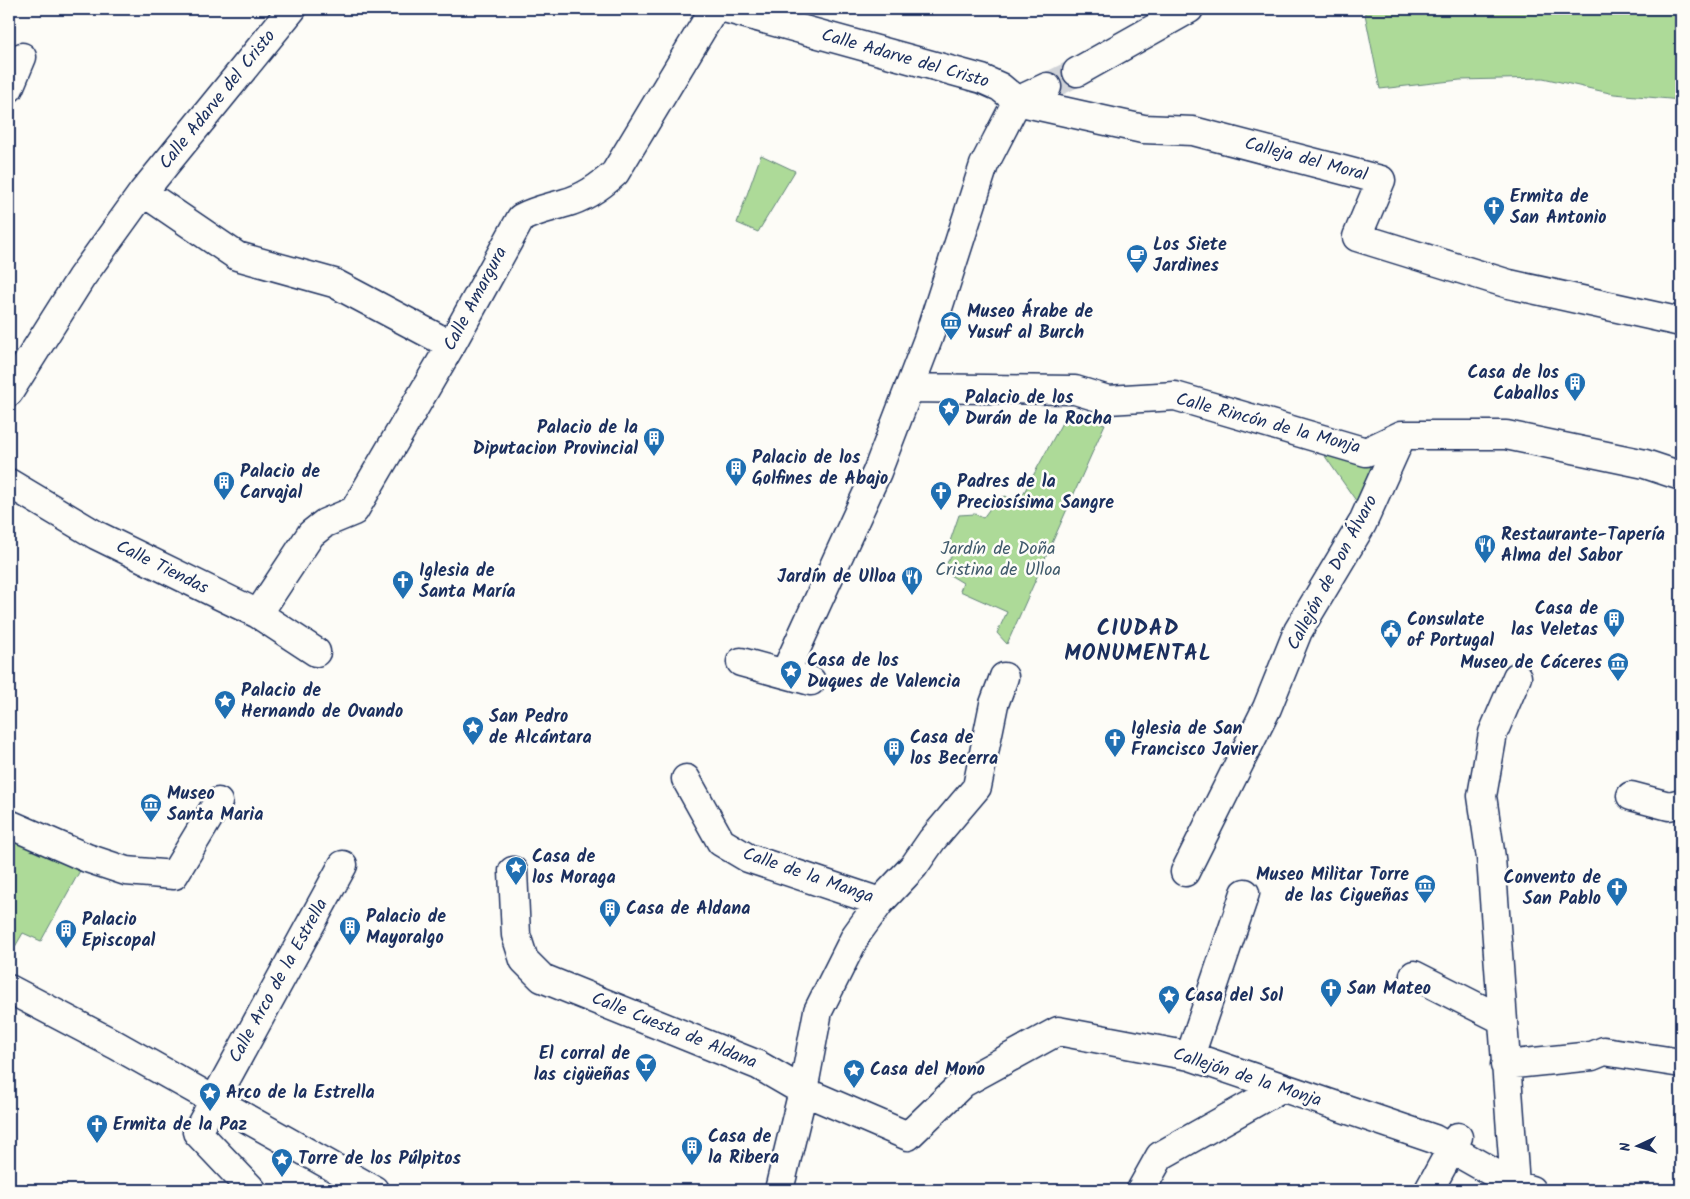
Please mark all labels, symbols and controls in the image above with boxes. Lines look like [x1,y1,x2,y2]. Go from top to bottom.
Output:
street label: Calle Adarve del Cristo [818,21,992,97]
street label: Calle Adarve del Cristo [152,24,284,176]
street label: Calleja del Moral [1241,130,1371,190]
place label: Ermita de San Antonio [1510,183,1607,233]
church icon: Ermita de San Antonio [1482,195,1506,226]
place label: Los Siete Jardines [1153,231,1227,281]
street label: Calle Amargura [436,242,516,356]
cafe icon: Los Siete Jardines [1125,243,1149,274]
place label: Museo Árabe de Yusuf al Burch [967,298,1093,348]
museum icon: Museo Árabe de Yusuf al Burch [939,310,963,341]
place label: Casa de los Caballos [1467,359,1560,409]
building icon: Casa de los Caballos [1563,371,1587,402]
place label: Palacio de los Durán de la Rocha [965,384,1112,434]
street label: Calle Rincón de la Monja [1172,385,1364,463]
place icon: Palacio de los Durán de la Rocha [937,396,961,427]
place label: Palacio de la Diputacion Provincial [473,414,638,464]
building icon: Palacio de la Diputacion Provincial [642,426,666,457]
place label: Palacio de los Golfines de Abajo [752,444,888,494]
building icon: Palacio de los Golfines de Abajo [724,456,748,487]
place label: Palacio de Carvajal [240,458,320,508]
place label: Padres de la Preciosísima Sangre [957,468,1114,518]
building icon: Palacio de Carvajal [212,470,236,501]
church icon: Padres de la Preciosísima Sangre [929,480,953,511]
street label: Callejón de Don Álvaro [1280,490,1386,656]
place label: Restaurante-Tapería Alma del Sabor [1501,521,1665,571]
street label: Calle Tiendas [111,533,214,603]
restaurant icon: Restaurante-Tapería Alma del Sabor [1473,533,1497,564]
park label: Jardín de Doña Cristina de Ulloa [935,535,1061,585]
place label: Iglesia de Santa María [419,557,515,607]
place label: Jardín de Ulloa [777,563,896,592]
restaurant icon: Jardín de Ulloa [900,565,924,596]
church icon: Iglesia de Santa María [391,569,415,600]
place label: Casa de las Veletas [1511,595,1599,645]
place label: Consulate of Portugal [1407,606,1494,656]
building icon: Casa de las Veletas [1602,607,1626,638]
district label: CIUDAD MONUMENTAL [1064,612,1212,672]
public building icon: Consulate of Portugal [1379,618,1403,649]
place label: Casa de los Duques de Valencia [807,647,960,697]
place label: Museo de Cáceres [1460,649,1603,678]
museum icon: Museo de Cáceres [1606,651,1630,682]
place icon: Casa de los Duques de Valencia [779,659,803,690]
place label: Palacio de Hernando de Ovando [241,677,403,727]
place icon: Palacio de Hernando de Ovando [213,689,237,720]
place label: San Pedro de Alcántara [489,703,592,753]
place icon: San Pedro de Alcántara [461,715,485,746]
place label: Iglesia de San Francisco Javier [1131,715,1259,765]
place label: Casa de los Becerra [910,724,998,774]
church icon: Iglesia de San Francisco Javier [1103,727,1127,758]
building icon: Casa de los Becerra [882,736,906,767]
place label: Museo Santa Maria [167,780,263,830]
museum icon: Museo Santa Maria [139,792,163,823]
street label: Calle de la Manga [739,840,877,912]
place label: Casa de los Moraga [532,843,616,893]
place icon: Casa de los Moraga [504,855,528,886]
place label: Museo Militar Torre de las Cigueñas [1256,861,1410,911]
place label: Convento de San Pablo [1504,864,1601,914]
museum icon: Museo Militar Torre de las Cigueñas [1413,873,1437,904]
church icon: Convento de San Pablo [1605,876,1629,907]
street label: Calle Arco de la Estrella [222,893,336,1069]
place label: Casa de Aldana [626,895,750,924]
building icon: Casa de Aldana [598,897,622,928]
place label: Palacio de Mayoralgo [366,903,446,953]
place label: Palacio Episcopal [82,906,156,956]
building icon: Palacio de Mayoralgo [338,915,362,946]
building icon: Palacio Episcopal [54,918,78,949]
place label: San Mateo [1347,975,1431,1004]
church icon: San Mateo [1319,977,1343,1008]
place label: Casa del Sol [1185,982,1283,1011]
place icon: Casa del Sol [1157,984,1181,1015]
street label: Calle Cuesta de Aldana [587,985,761,1077]
place label: El corral de las cigüeñas [534,1040,631,1090]
street label: Callejón de la Monja [1169,1040,1325,1116]
bar icon: El corral de las cigüeñas [634,1052,658,1083]
place label: Casa del Mono [870,1056,985,1085]
place icon: Casa del Mono [842,1058,866,1089]
place label: Arco de la Estrella [226,1079,375,1108]
place icon: Arco de la Estrella [198,1081,222,1112]
place label: Ermita de la Paz [113,1111,247,1140]
church icon: Ermita de la Paz [85,1113,109,1144]
north arrow [1612,1122,1662,1172]
place label: Casa de la Ribera [708,1123,779,1173]
building icon: Casa de la Ribera [680,1135,704,1166]
text: N [1615,1142,1637,1152]
place label: Torre de los Púlpitos [298,1145,461,1174]
place icon: Torre de los Púlpitos [270,1147,294,1178]

